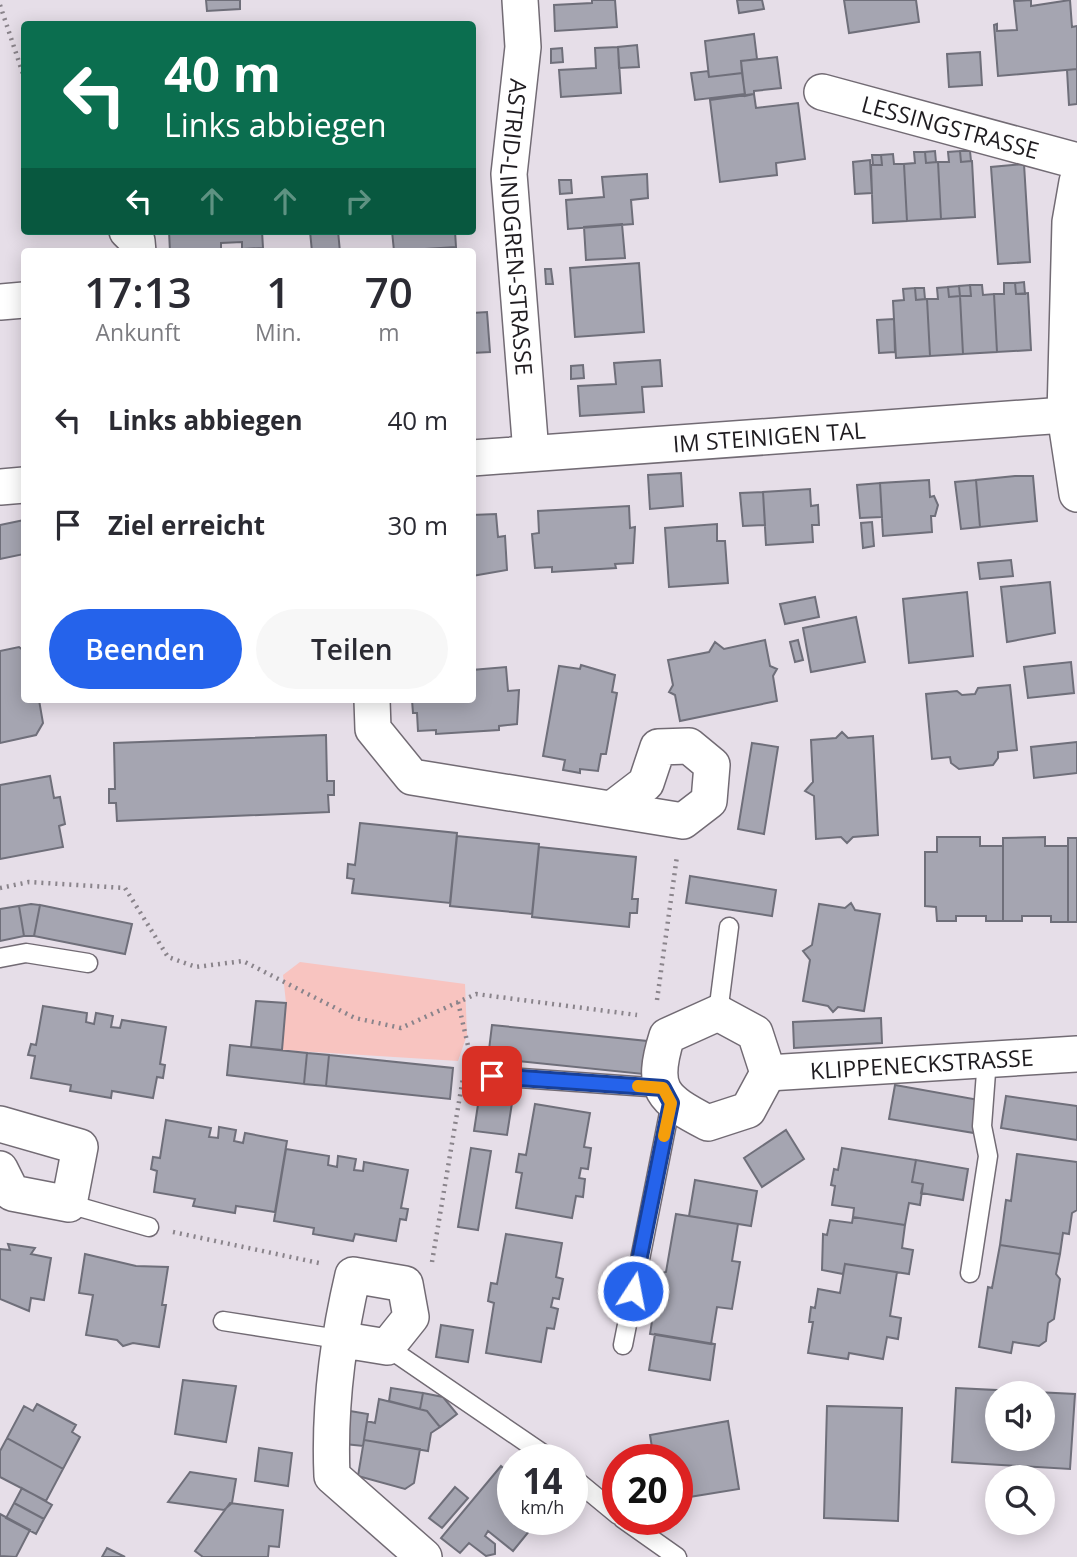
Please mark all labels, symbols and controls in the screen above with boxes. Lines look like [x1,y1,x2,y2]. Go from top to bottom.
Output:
text: 40 m [164,40,281,106]
icon: left [49,49,140,140]
street label: ASTRID-LINDGREN-STRASSE [493,77,541,377]
street label: LESSINGSTRASSE [858,87,1043,166]
text: Links abbiegen [164,103,387,146]
icon: left [120,182,158,220]
icon: ahead [193,182,231,220]
icon: ahead [266,182,304,220]
icon: right [339,182,377,220]
text: 17:13 [84,263,192,320]
text: 1 [266,263,290,320]
text: 70 [365,263,413,320]
text: Ankunft [96,316,180,348]
text: Min. [255,316,302,348]
text: m [378,316,399,348]
icon: left [49,401,87,439]
text: Links abbiegen [108,402,303,438]
text: 40 m [387,402,448,438]
street label: IM STEINIGEN TAL [672,413,867,459]
icon: arrive [49,506,87,544]
text: Ziel erreicht [108,507,265,543]
text: 30 m [387,507,448,543]
button: Beenden [49,609,242,689]
button: Teilen [256,609,448,689]
street label: KLIPPENECKSTRASSE [809,1041,1034,1086]
pin [462,1046,522,1106]
icon: arrive [473,1057,511,1095]
position arrow [596,1254,670,1328]
map controls [985,1381,1055,1535]
button: sound [985,1381,1055,1451]
speed limit sign: 20 [602,1444,693,1535]
text: 14 [522,1457,563,1504]
button: search [985,1465,1055,1535]
text: km/h [521,1495,564,1519]

